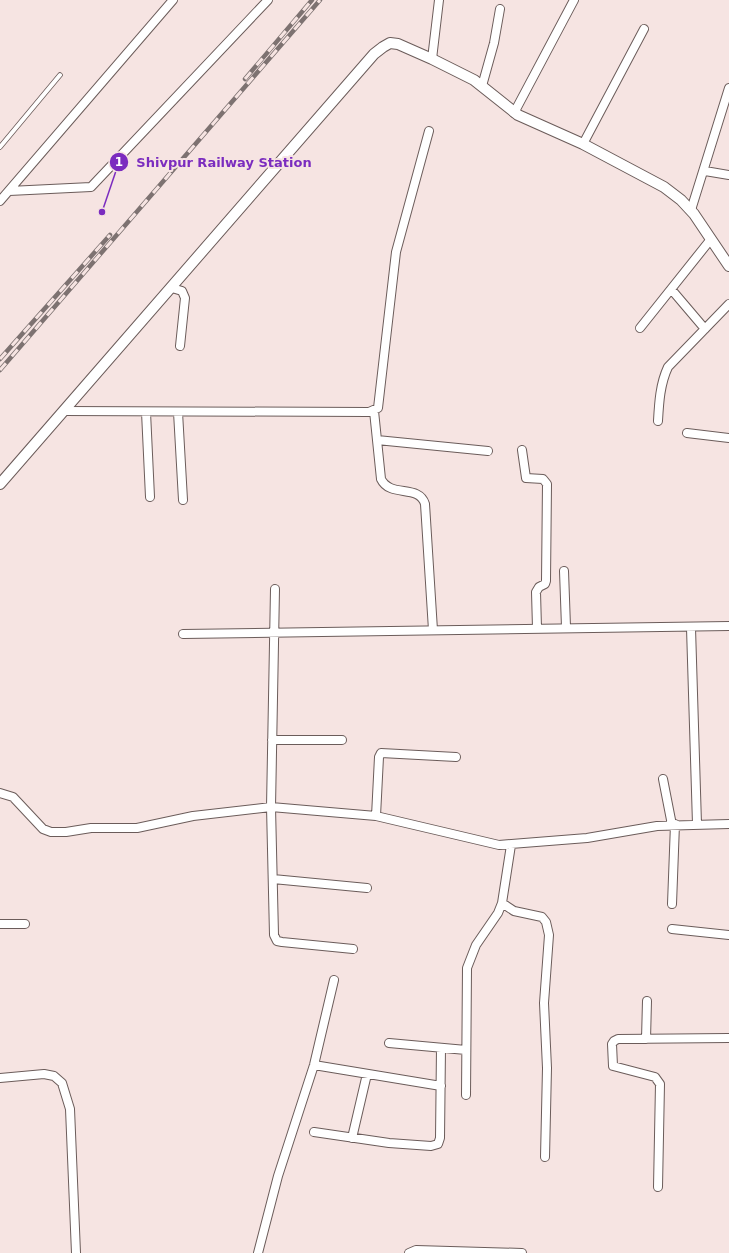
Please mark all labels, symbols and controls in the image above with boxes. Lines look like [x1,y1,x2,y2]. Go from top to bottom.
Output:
callout: Shivpur Railway Station [109,150,320,175]
text: 1 [115,155,123,169]
text: Shivpur Railway Station [136,155,312,170]

